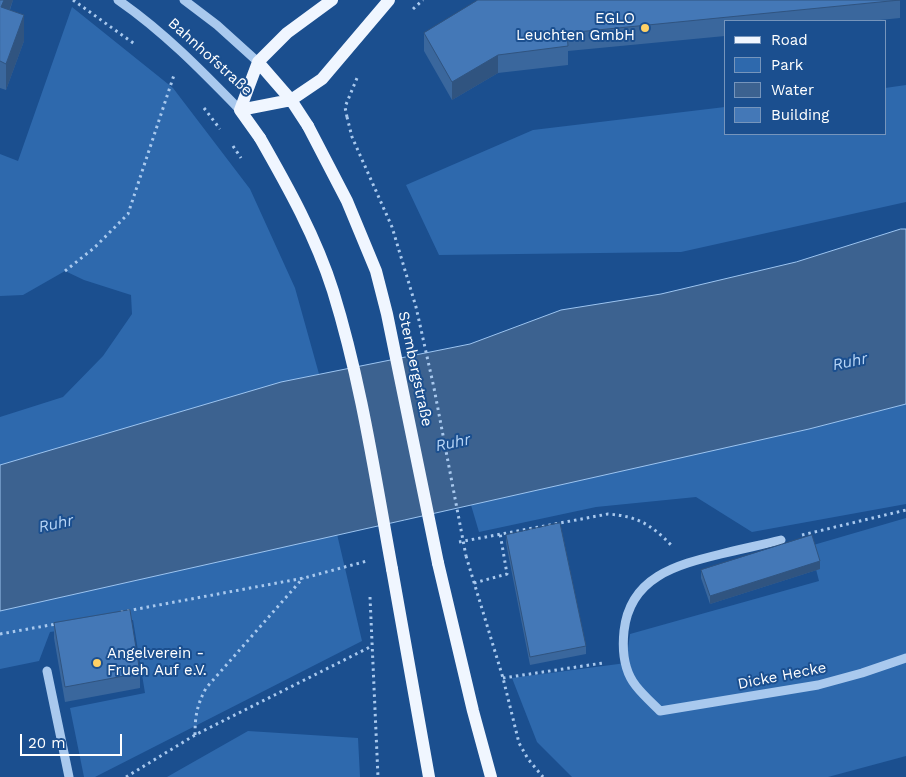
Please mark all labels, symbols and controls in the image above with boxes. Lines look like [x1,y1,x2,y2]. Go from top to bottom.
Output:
place label: EGLO Leuchten GmbH [516,10,635,45]
street label: Bahnhofstraße [164,14,256,100]
legend [724,20,886,135]
marker: EGLO Leuchten GmbH [639,22,651,34]
text: Road [771,31,808,49]
text: Park [771,56,803,74]
text: Water [771,81,814,99]
text: Building [771,106,829,124]
street label: Stembergstraße [394,310,436,428]
water label: Ruhr [831,349,869,375]
water label: Ruhr [434,430,472,456]
water label: Ruhr [37,511,75,537]
place label: Angelverein - Frueh Auf e.V. [107,645,207,680]
marker: Angelverein - Frueh Auf e.V. [91,657,103,669]
street label: Dicke Hecke [736,659,828,693]
scale bar [22,724,125,756]
text: 20 m [28,734,66,752]

